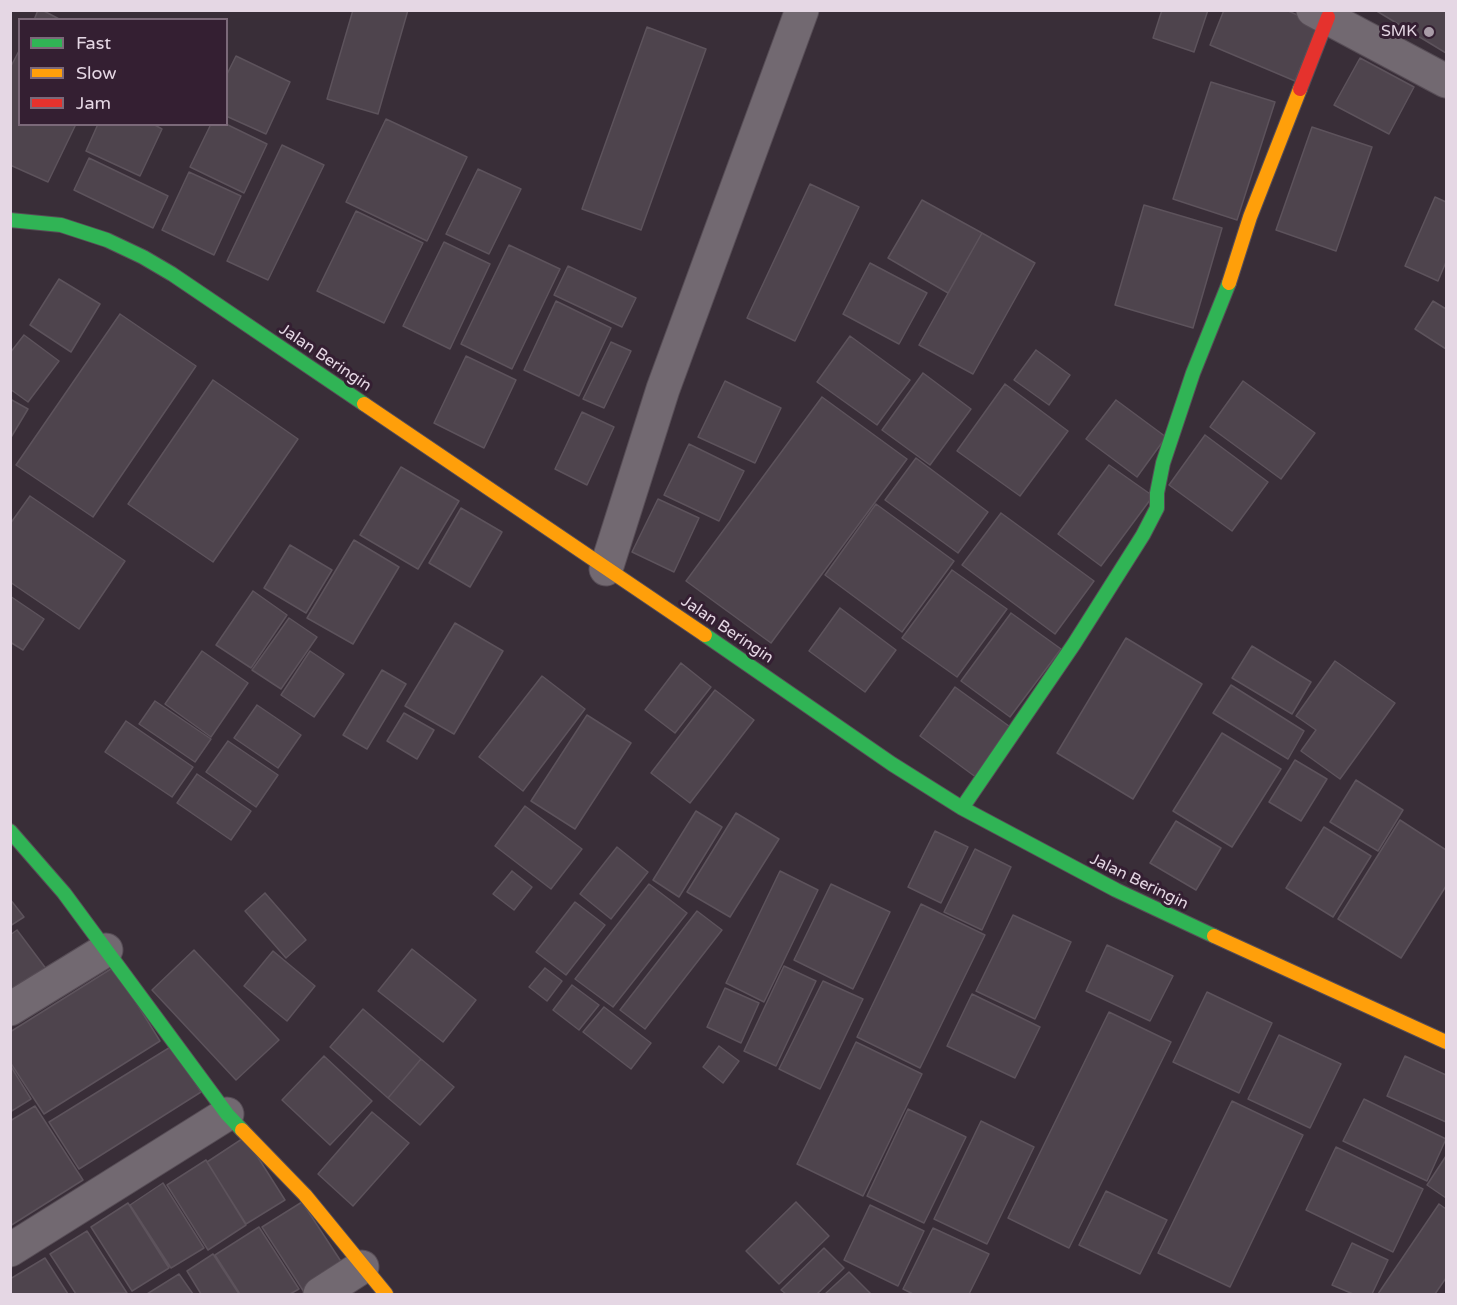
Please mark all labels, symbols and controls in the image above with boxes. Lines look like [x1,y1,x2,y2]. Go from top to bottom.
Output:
legend [18,18,228,126]
place label: SMK [1381,22,1417,42]
marker: SMK [1422,25,1436,39]
text: Fast [76,32,111,54]
text: Slow [76,62,117,84]
text: Jam [76,92,111,114]
street label: Jalan Beringin [275,320,375,396]
street label: Jalan Beringin [677,592,777,668]
street label: Jalan Beringin [1087,850,1191,914]

